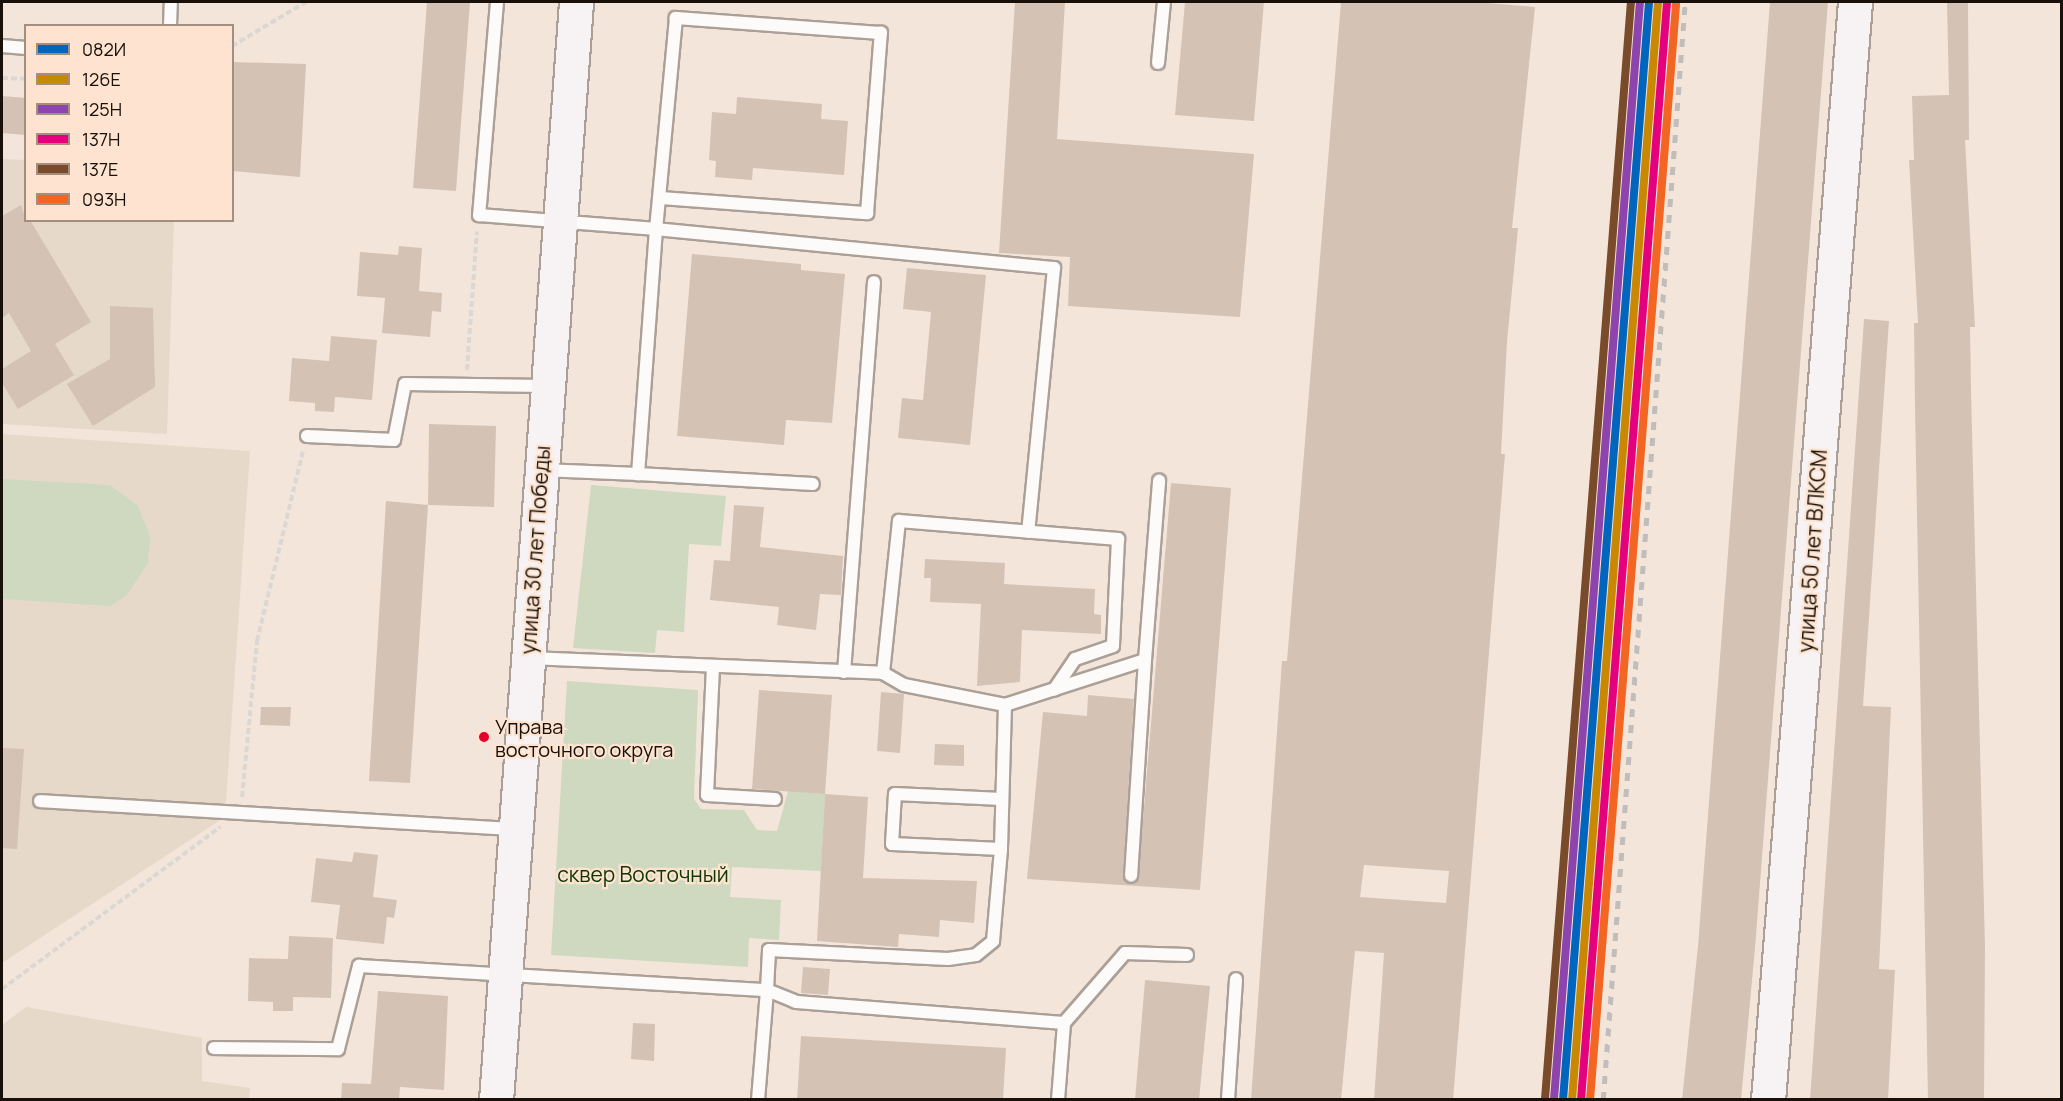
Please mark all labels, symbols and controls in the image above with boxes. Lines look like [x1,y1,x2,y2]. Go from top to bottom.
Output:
legend [24,24,234,222]
text: 082И [82,37,126,61]
text: 126Е [82,67,121,91]
text: 125Н [82,97,122,121]
text: 137Н [82,127,120,151]
text: 137Е [82,157,118,181]
text: 093Н [82,187,126,211]
street label: улица 30 лет Победы [515,445,555,655]
street label: улица 50 лет ВЛКСМ [1792,449,1832,653]
place label: Управа восточного округа [495,714,673,761]
marker: Управа восточного округа [478,731,490,743]
park label: сквер Восточный [557,861,729,887]

